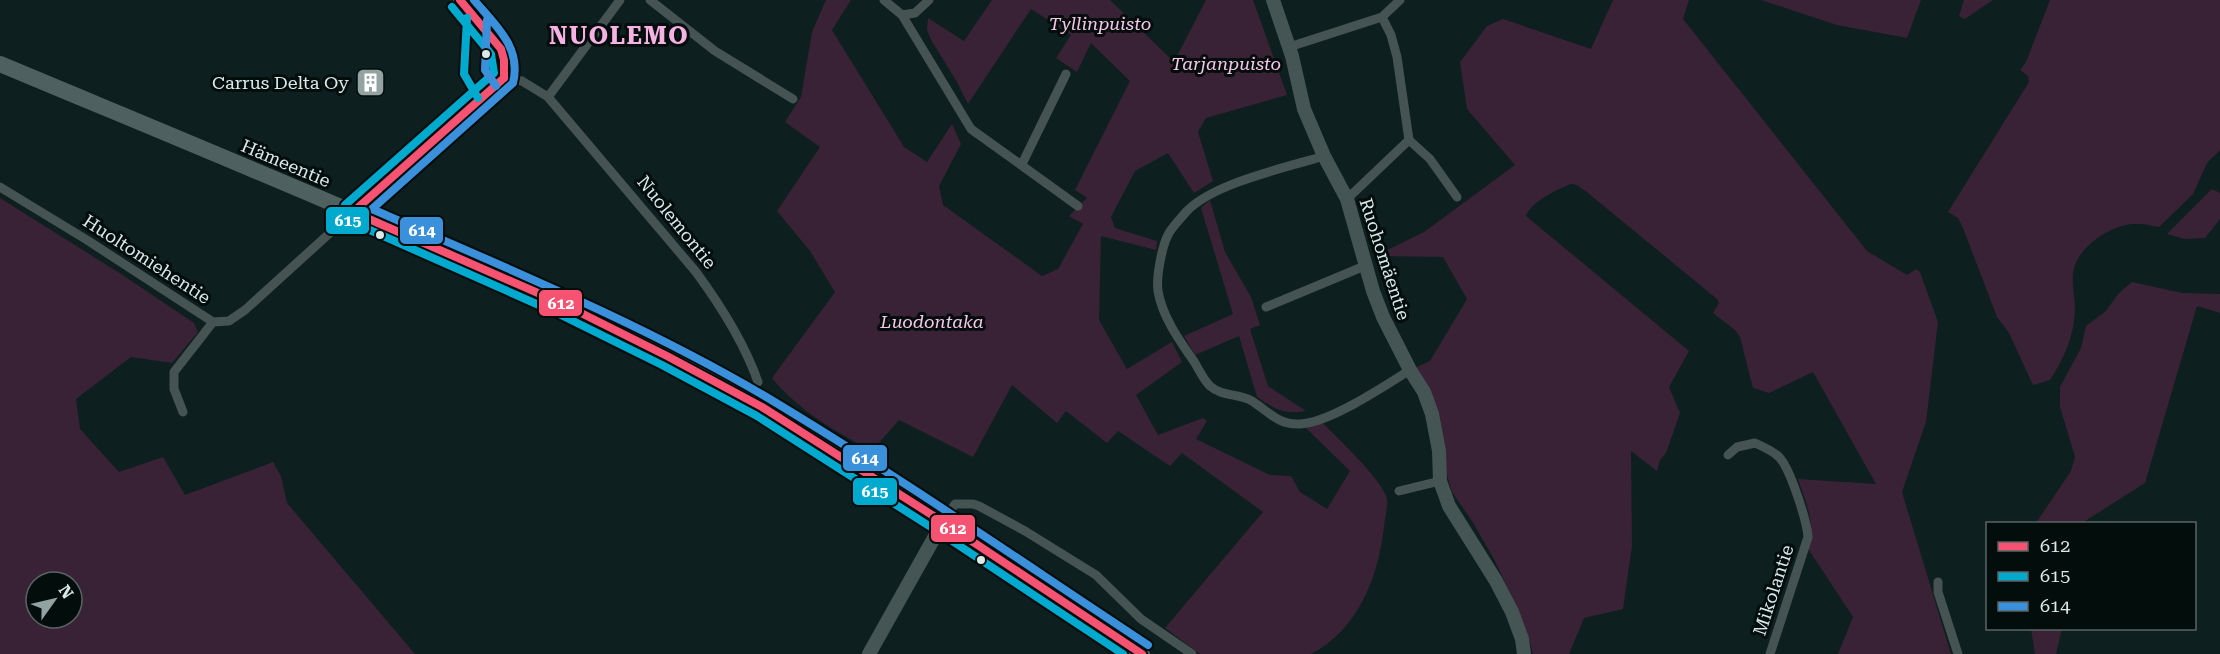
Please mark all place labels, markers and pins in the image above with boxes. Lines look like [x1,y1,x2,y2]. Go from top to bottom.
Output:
unlabelled marker [480,48,492,60]
building icon: Carrus Delta Oy [354,66,386,98]
place label: Carrus Delta Oy [212,72,349,93]
unlabelled marker [374,229,386,241]
unlabelled marker [975,554,987,566]

